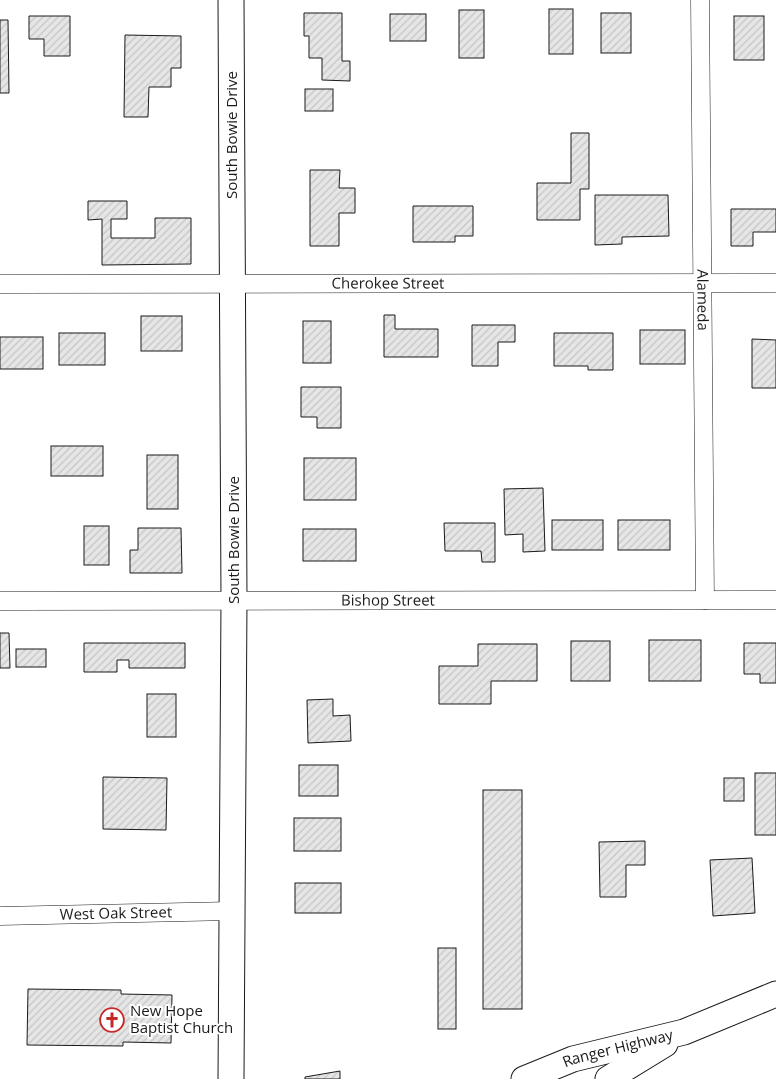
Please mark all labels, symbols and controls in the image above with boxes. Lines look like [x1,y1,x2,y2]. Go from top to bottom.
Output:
street label: South Bowie Drive [221,71,241,199]
street label: Alameda [693,269,714,331]
street label: Cherokee Street [332,272,444,293]
street label: South Bowie Drive [223,476,243,604]
street label: Bishop Street [341,589,435,610]
street label: West Oak Street [59,901,172,924]
place label: New Hope Baptist Church [130,1000,233,1037]
church icon: New Hope Baptist Church [99,1007,125,1033]
street label: Ranger Highway [559,1024,675,1071]

